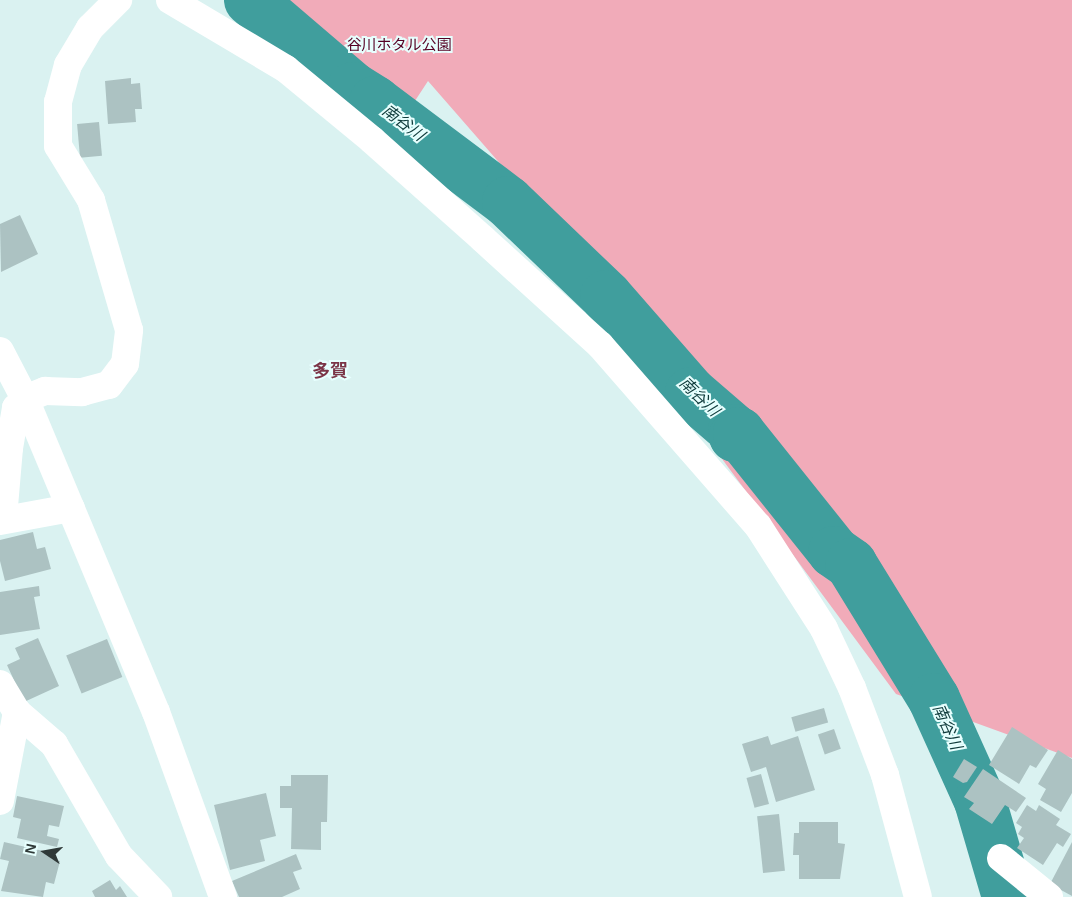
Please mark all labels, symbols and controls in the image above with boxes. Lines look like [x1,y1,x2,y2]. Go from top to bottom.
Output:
park label: 谷川ホタル公園 [347,36,451,54]
water label: 南谷川 [378,101,428,145]
district label: 多賀 [312,360,348,382]
water label: 南谷川 [675,373,723,421]
water label: 南谷川 [928,701,966,753]
north arrow [20,827,70,877]
text: N [21,842,39,855]

